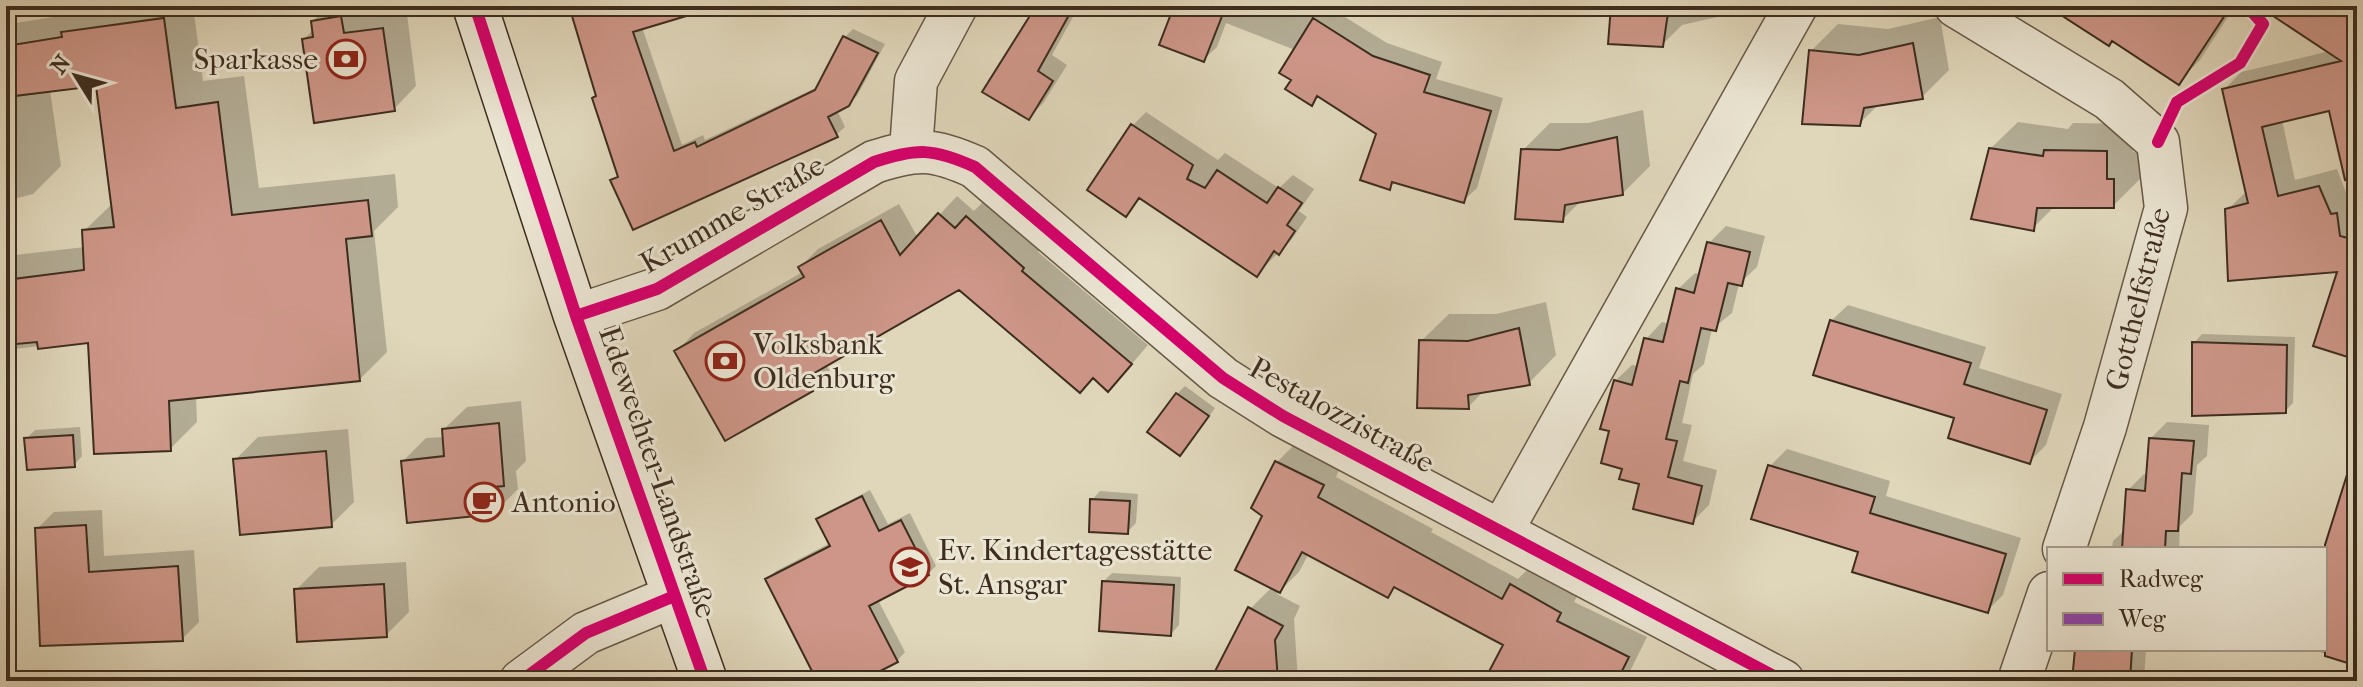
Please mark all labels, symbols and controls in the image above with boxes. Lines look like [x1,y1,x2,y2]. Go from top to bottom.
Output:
north arrow [36,36,116,116]
bank icon: Sparkasse [325,38,367,80]
place label: Sparkasse [194,42,318,77]
text: N [45,50,76,79]
street label: Krumme Straße [634,147,831,281]
street label: Gotthelfstraße [2099,204,2178,394]
street label: Edewechter Landstraße [591,322,724,622]
place label: Volksbank Oldenburg [752,327,895,396]
bank icon: Volksbank Oldenburg [704,340,746,382]
street label: Pestalozzistraße [1243,350,1441,481]
cafe icon: Antonio [463,481,505,523]
place label: Antonio [511,485,616,520]
place label: Ev. Kindertagesstätte St. Ansgar [938,533,1213,602]
school or university icon: Ev. Kindertagesstätte St. Ansgar [889,546,931,588]
legend [2047,547,2327,651]
text: Radweg [2119,565,2204,593]
text: Weg [2118,605,2167,633]

